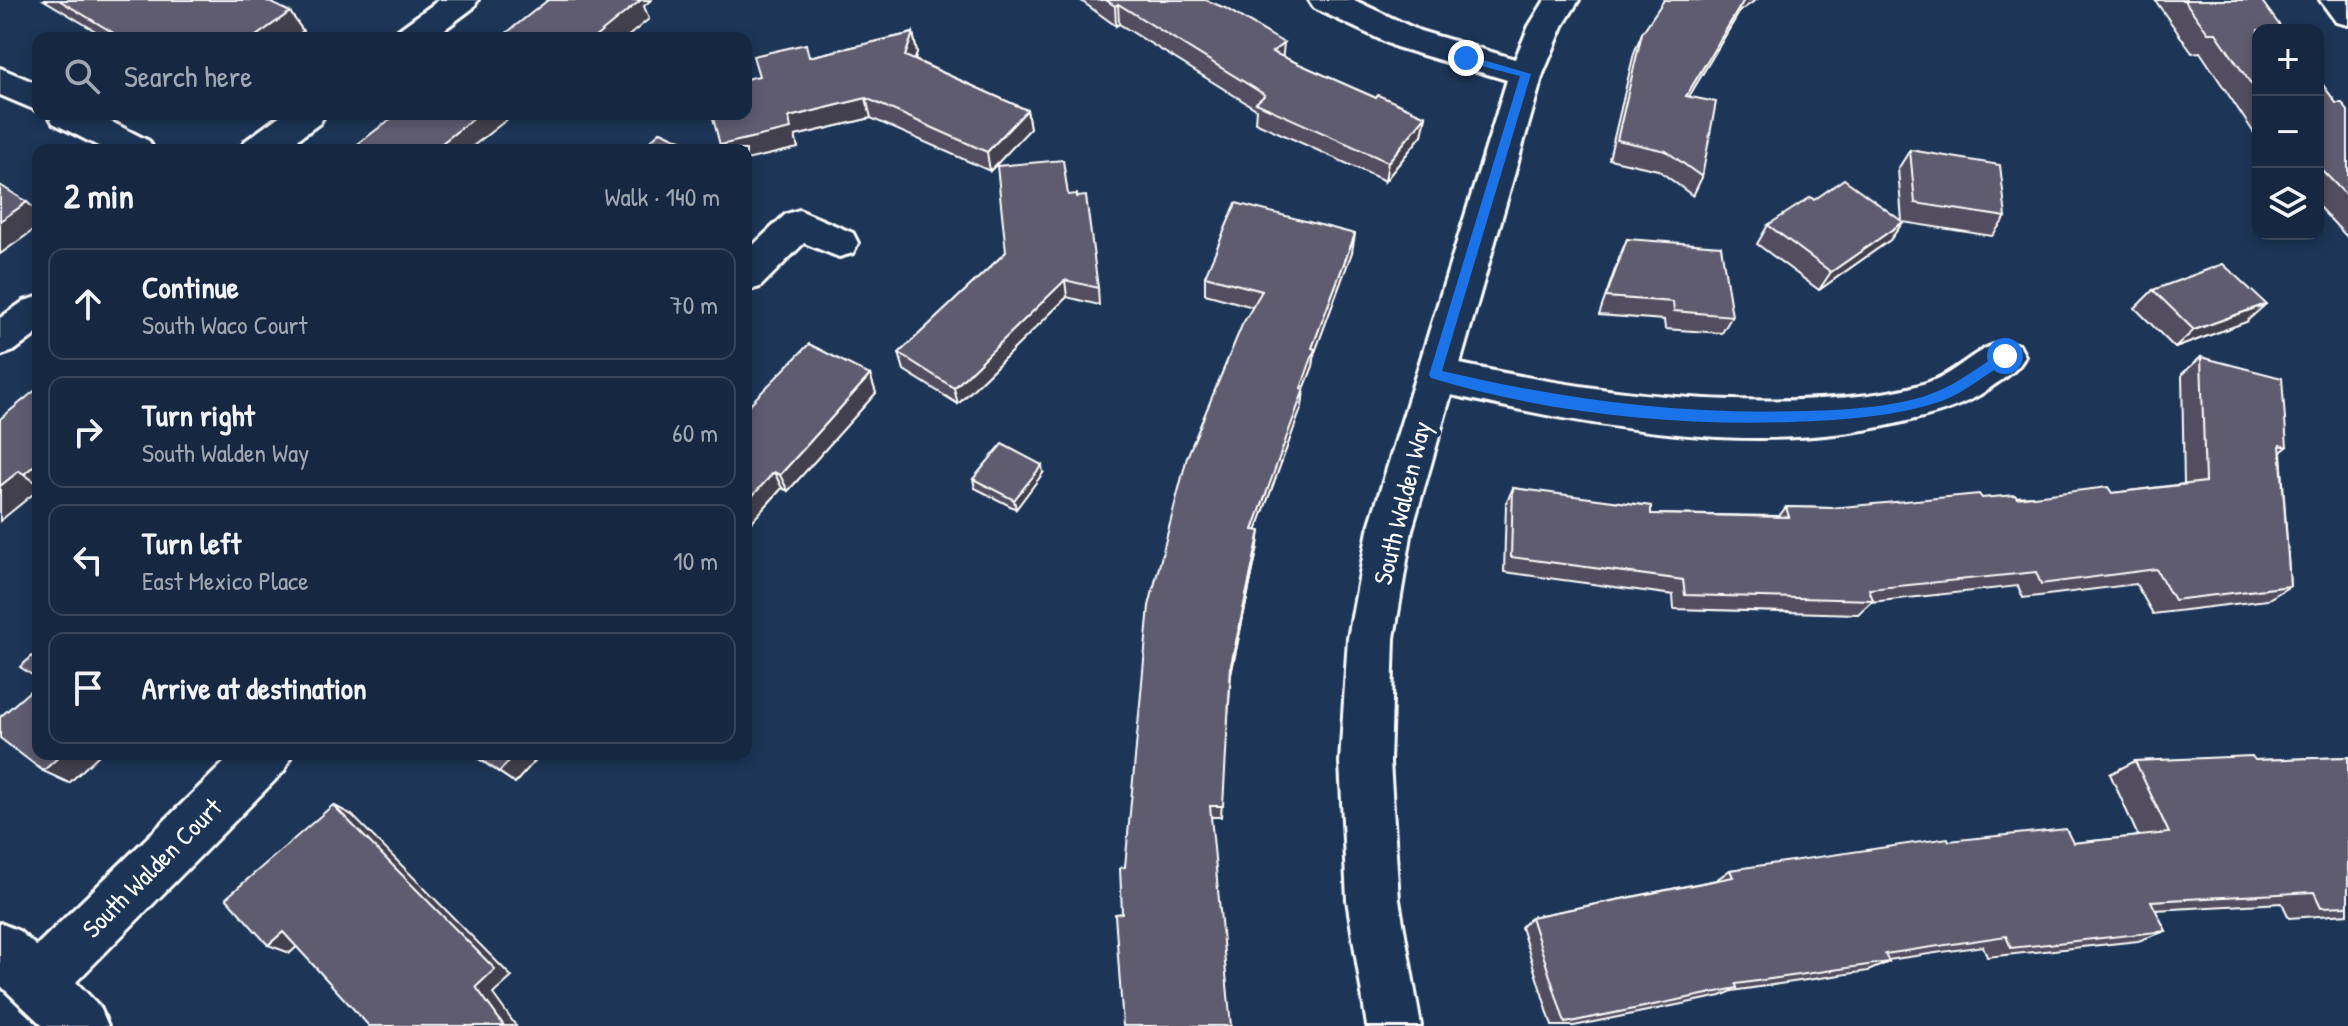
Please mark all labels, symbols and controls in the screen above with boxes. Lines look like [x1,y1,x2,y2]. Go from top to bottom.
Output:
map controls [2252,24,2324,240]
button: + [2252,24,2324,96]
search box [32,32,752,120]
route end [1448,40,1484,76]
icon: search [60,54,104,98]
text: Search here [124,56,252,96]
button: − [2252,96,2324,168]
button: layers [2252,168,2324,240]
text: 2 min [64,173,134,219]
text: Walk · 140 m [604,179,720,214]
text: Continue [142,267,239,307]
icon: ahead [66,282,110,326]
text: 70 m [670,287,718,322]
text: South Waco Court [142,307,308,342]
route start [1987,338,2023,374]
text: Turn right [142,395,255,435]
icon: right [66,410,110,454]
text: 60 m [672,415,718,450]
street label: South Walden Way [1364,418,1439,588]
text: South Walden Way [142,435,309,470]
text: Turn left [142,523,241,563]
icon: left [66,538,110,582]
text: 10 m [673,543,718,578]
text: East Mexico Place [142,563,309,598]
icon: arrive [66,666,110,710]
text: Arrive at destination [142,668,367,708]
street label: South Walden Court [74,789,230,945]

